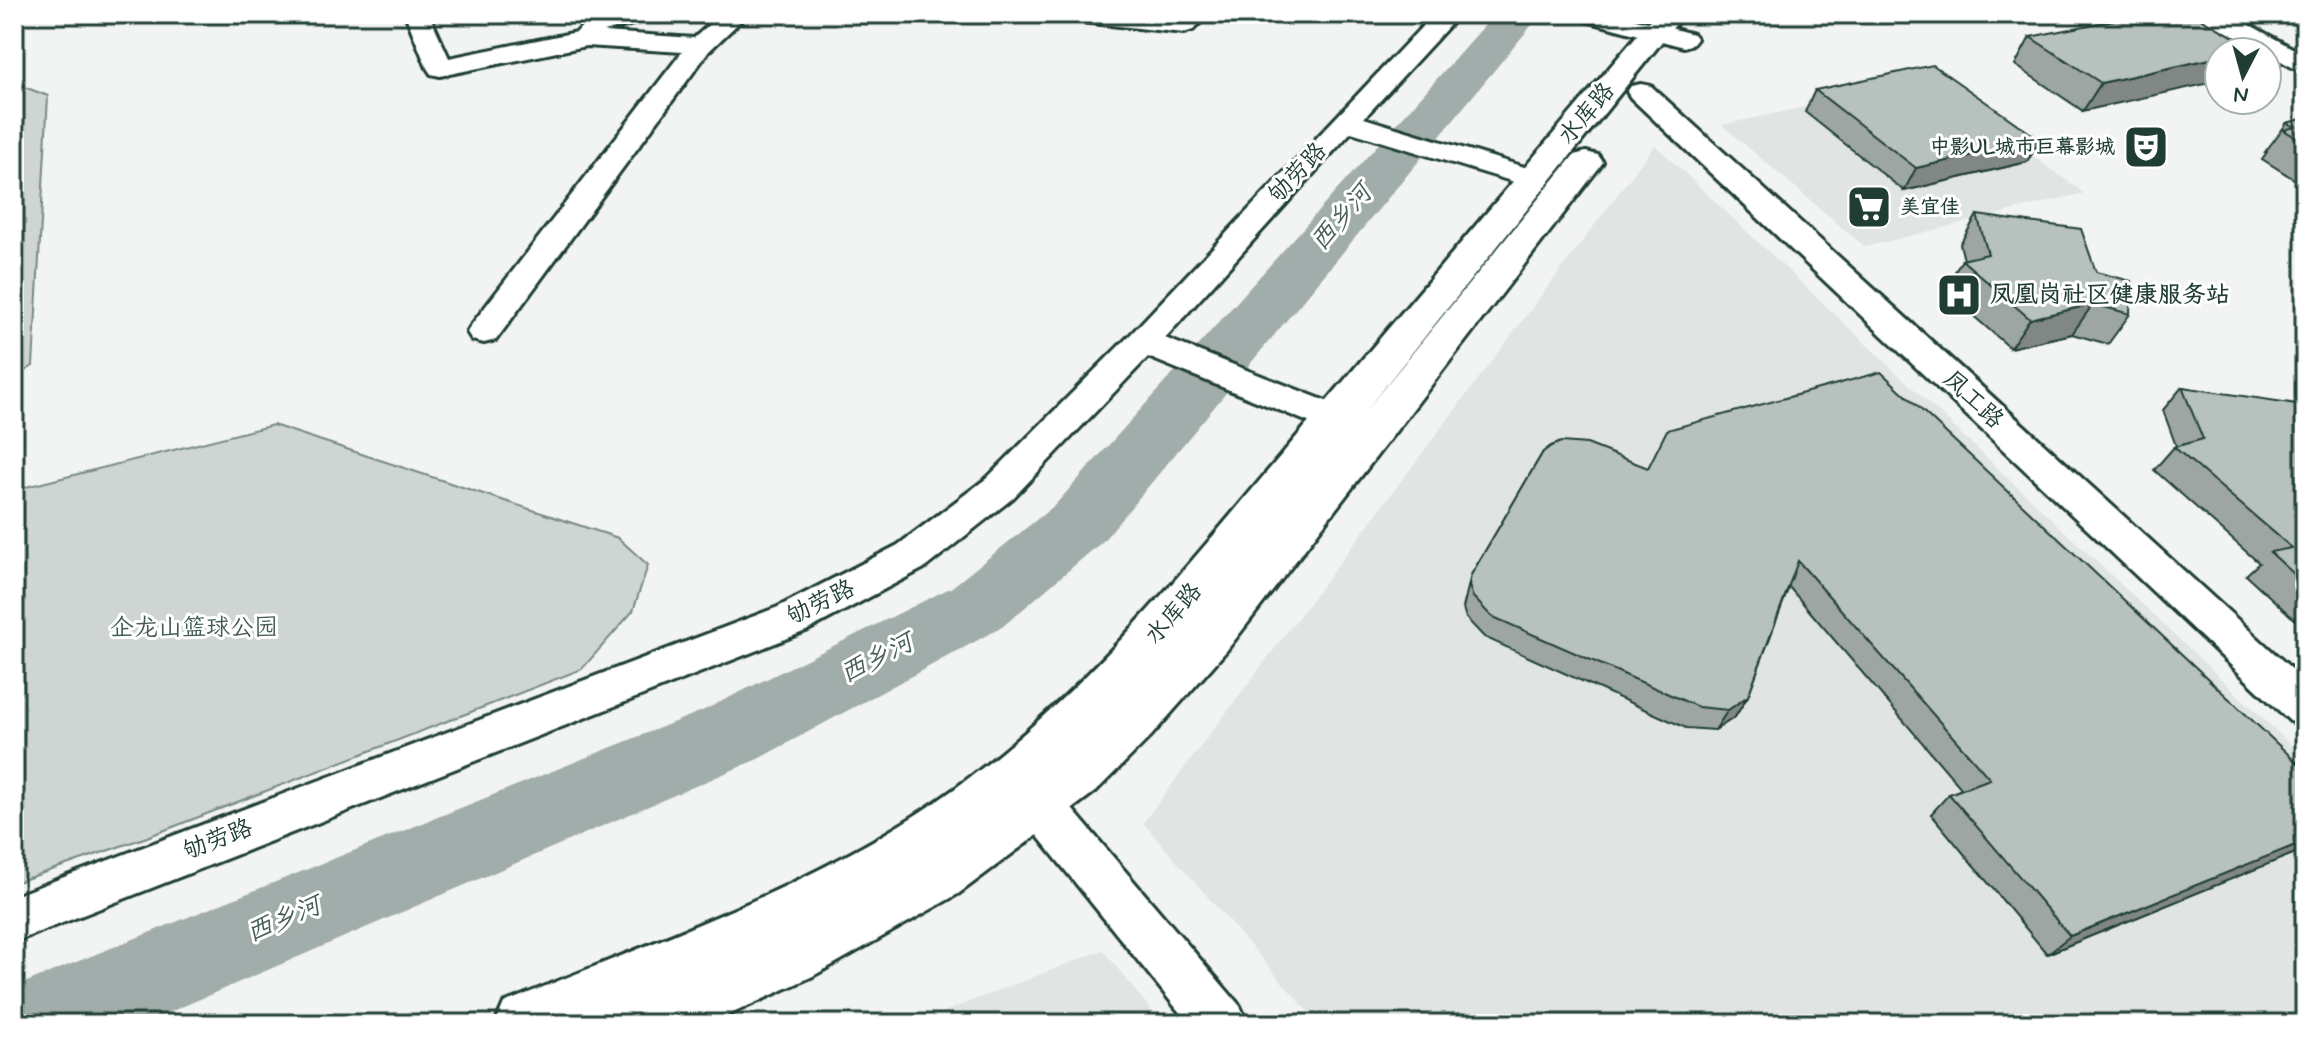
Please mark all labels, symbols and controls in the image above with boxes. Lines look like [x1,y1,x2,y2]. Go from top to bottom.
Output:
north arrow [2203,36,2283,116]
street label: 水库路 [1552,76,1622,152]
text: N [2232,79,2250,109]
theatre icon: 中影UL城市巨幕影城 [2122,123,2170,171]
place label: 中影UL城市巨幕影城 [1930,134,2115,161]
street label: 劬劳路 [1262,136,1334,210]
water label: 西乡河 [1304,174,1383,259]
supermarket icon: 美宜佳 [1845,183,1893,231]
place label: 美宜佳 [1900,194,1960,221]
hospital icon: 凤凰岗社区健康服务站 [1935,271,1983,319]
place label: 凤凰岗社区健康服务站 [1990,280,2230,311]
street label: 凤工路 [1936,364,2010,436]
street label: 劬劳路 [782,573,860,633]
street label: 水库路 [1139,577,1209,651]
park label: 企龙山篮球公园 [110,613,278,644]
water label: 西乡河 [835,624,923,692]
street label: 劬劳路 [179,813,257,867]
water label: 西乡河 [241,888,330,951]

